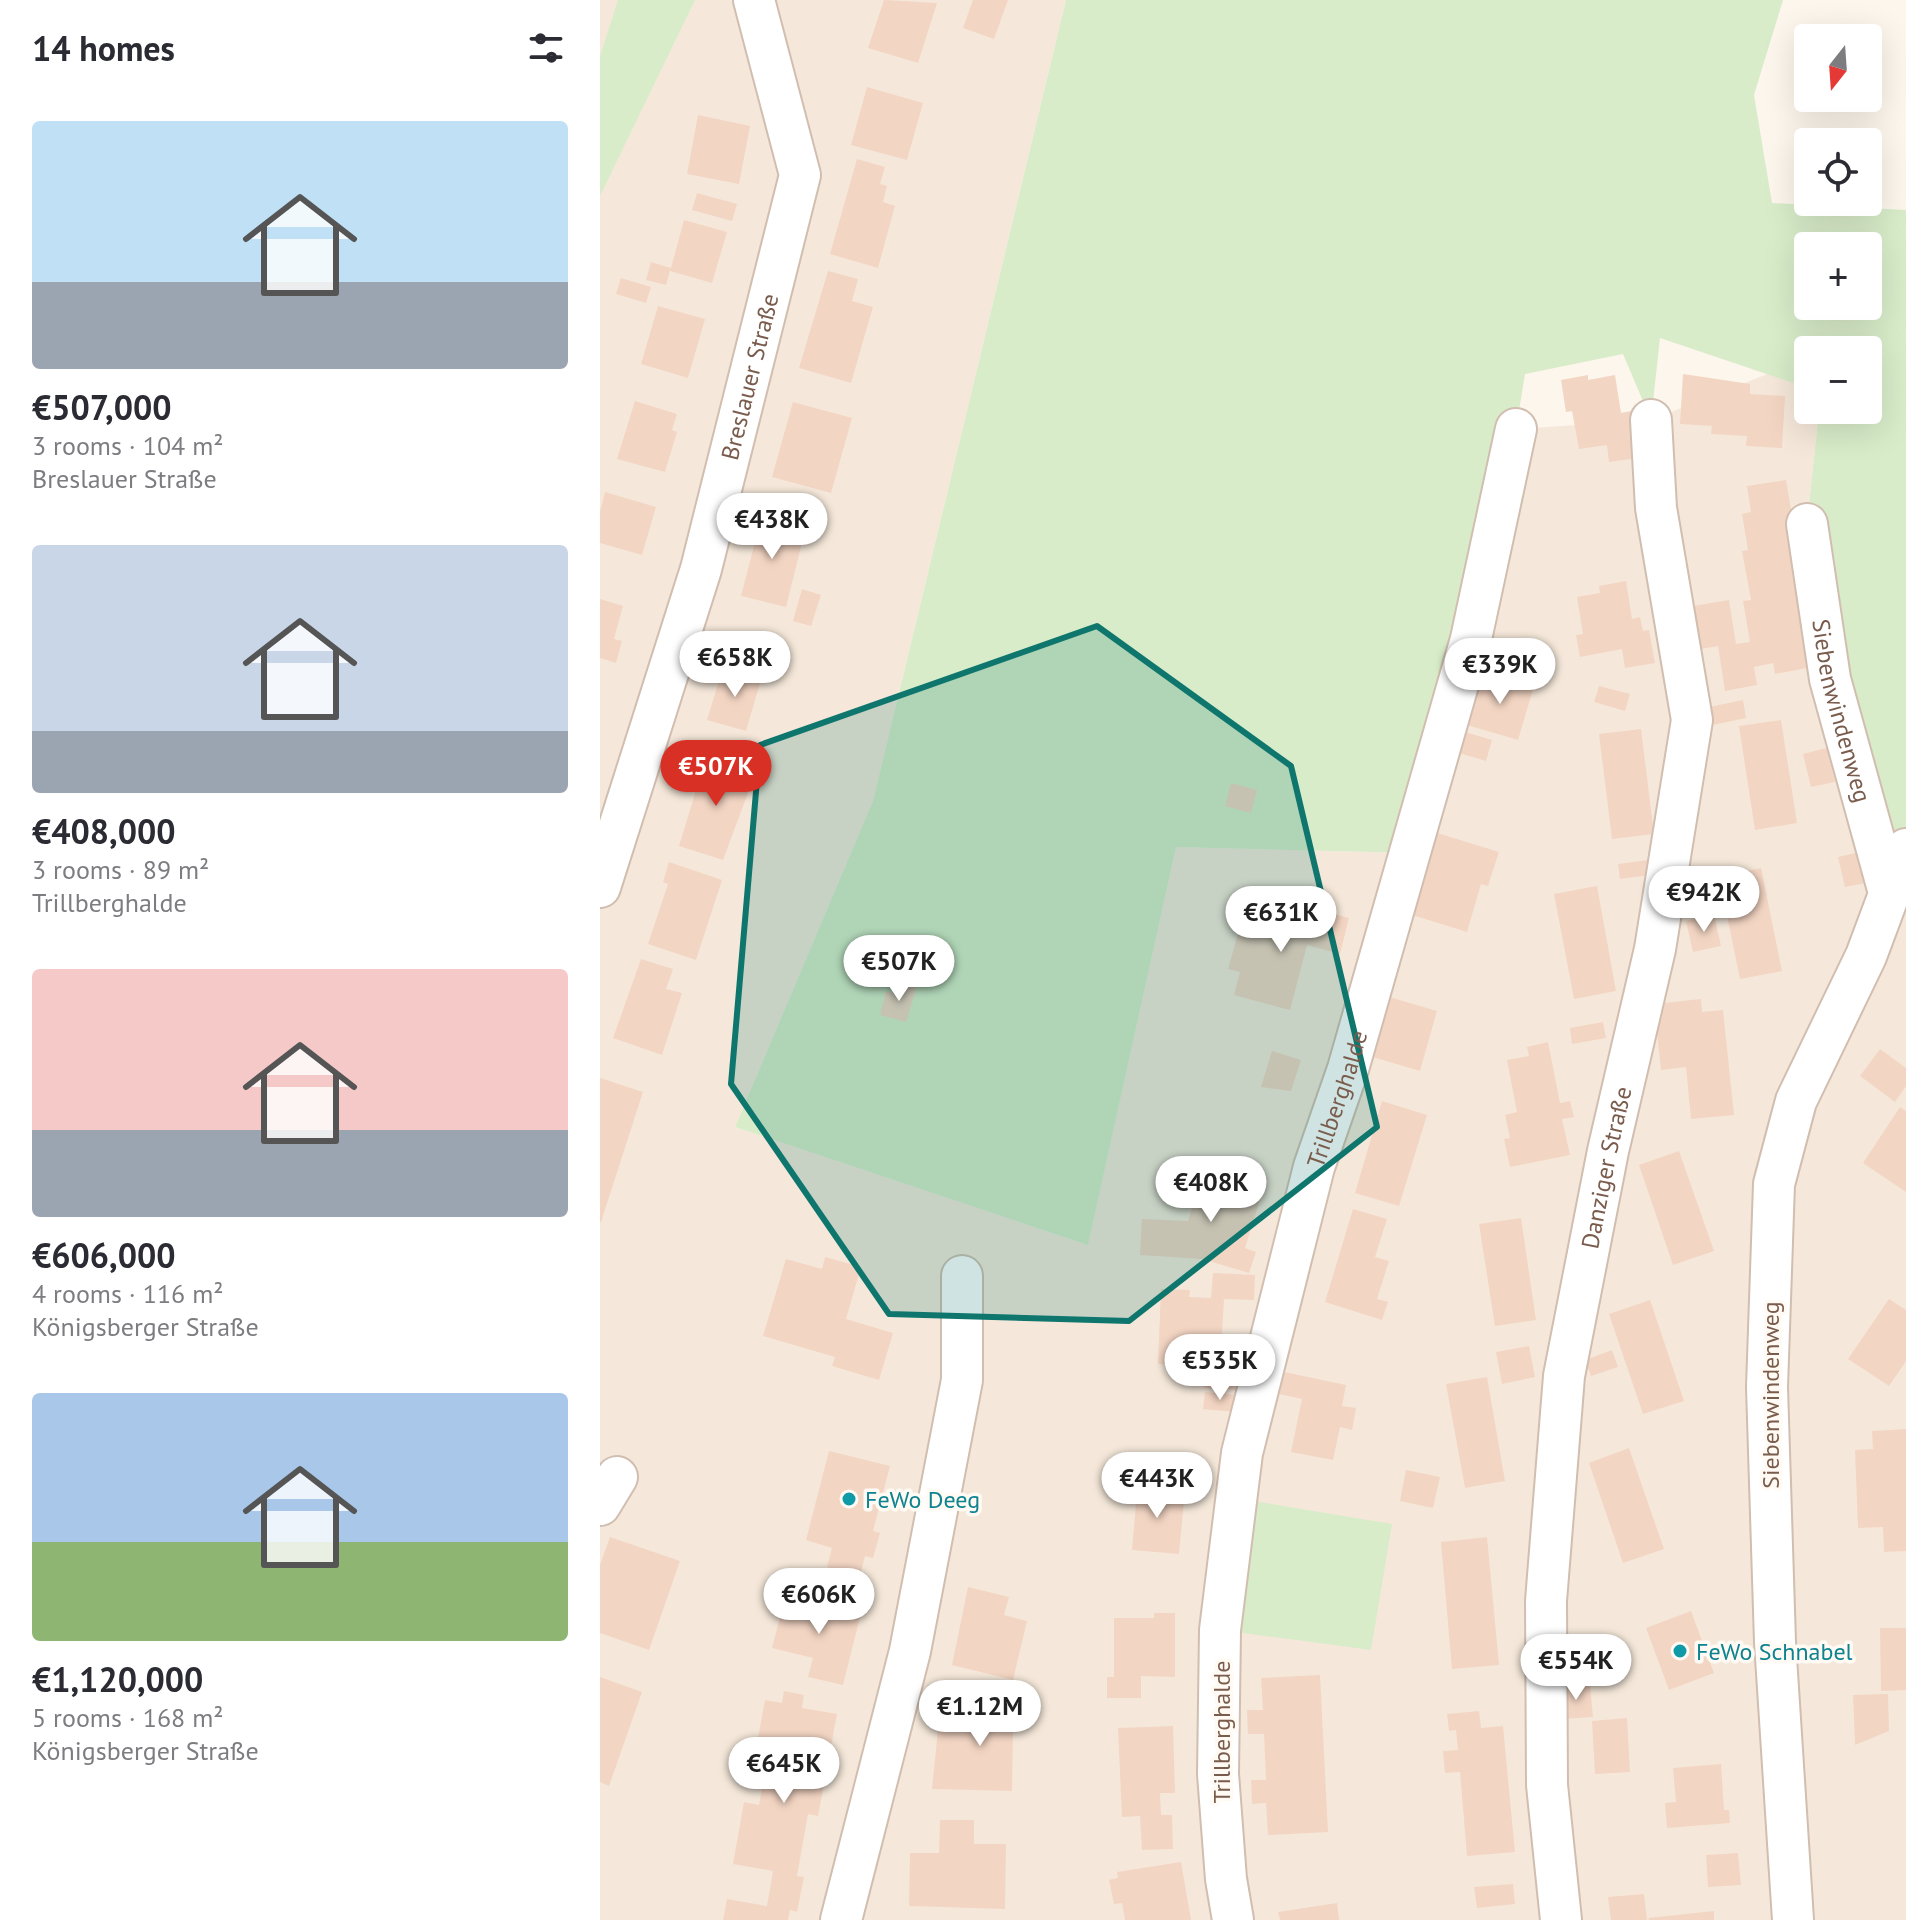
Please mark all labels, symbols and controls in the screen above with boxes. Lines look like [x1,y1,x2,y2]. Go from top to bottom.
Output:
north arrow [1794,24,1882,112]
map controls [1794,24,1882,424]
text: 14 homes [32,26,175,70]
icon: filters [524,26,568,70]
button: locate [1794,128,1882,216]
icon: home [228,173,372,317]
button: + [1794,232,1882,320]
street label: Breslauer Straße [714,290,785,463]
button: − [1794,336,1882,424]
text: €507,000 [32,385,171,429]
text: 3 rooms · 104 m² [32,429,224,462]
text: Breslauer Straße [32,462,217,495]
pin: €438K [716,493,828,561]
text: €438K [734,502,810,535]
icon: home [228,597,372,741]
street label: Siebenwindenweg [1806,617,1879,806]
pin: €658K [679,631,791,699]
pin: €339K [1444,638,1556,706]
text: €658K [697,640,773,673]
text: €339K [1462,647,1538,680]
pin: €507K [660,740,772,808]
text: €507K [678,749,754,782]
text: €408,000 [32,809,176,853]
text: 3 rooms · 89 m² [32,853,209,886]
pin: €942K [1648,866,1760,934]
text: €942K [1666,875,1742,908]
text: Trillberghalde [32,886,187,919]
pin: €631K [1225,886,1337,954]
text: €631K [1243,895,1319,928]
pin: €507K [843,935,955,1003]
text: €507K [861,944,937,977]
icon: home [228,1021,372,1165]
street label: Trillberghalde [1299,1027,1374,1172]
street label: Danziger Straße [1574,1083,1638,1251]
pin: €408K [1155,1156,1267,1224]
text: €408K [1173,1165,1249,1198]
text: €606,000 [32,1233,176,1277]
text: 4 rooms · 116 m² [32,1277,224,1310]
street label: Siebenwindenweg [1755,1301,1786,1489]
text: Königsberger Straße [32,1310,259,1343]
pin: €535K [1164,1334,1276,1402]
text: €535K [1182,1343,1258,1376]
icon: home [228,1445,372,1589]
pin: €443K [1101,1452,1213,1520]
text: €443K [1119,1461,1195,1494]
place label: FeWo Deeg [865,1484,980,1515]
marker: FeWo Deeg [840,1490,858,1508]
pin: €606K [763,1568,875,1636]
text: €606K [781,1577,857,1610]
pin: €554K [1520,1634,1632,1702]
place label: FeWo Schnabel [1696,1636,1853,1667]
marker: FeWo Schnabel [1671,1642,1689,1660]
text: €554K [1538,1643,1614,1676]
text: €1,120,000 [32,1657,203,1701]
street label: Trillberghalde [1206,1661,1237,1803]
pin: €1.12M [915,1680,1045,1748]
text: €1.12M [937,1689,1023,1722]
text: 5 rooms · 168 m² [32,1701,224,1734]
text: Königsberger Straße [32,1734,259,1767]
pin: €645K [728,1737,840,1805]
text: €645K [746,1746,822,1779]

